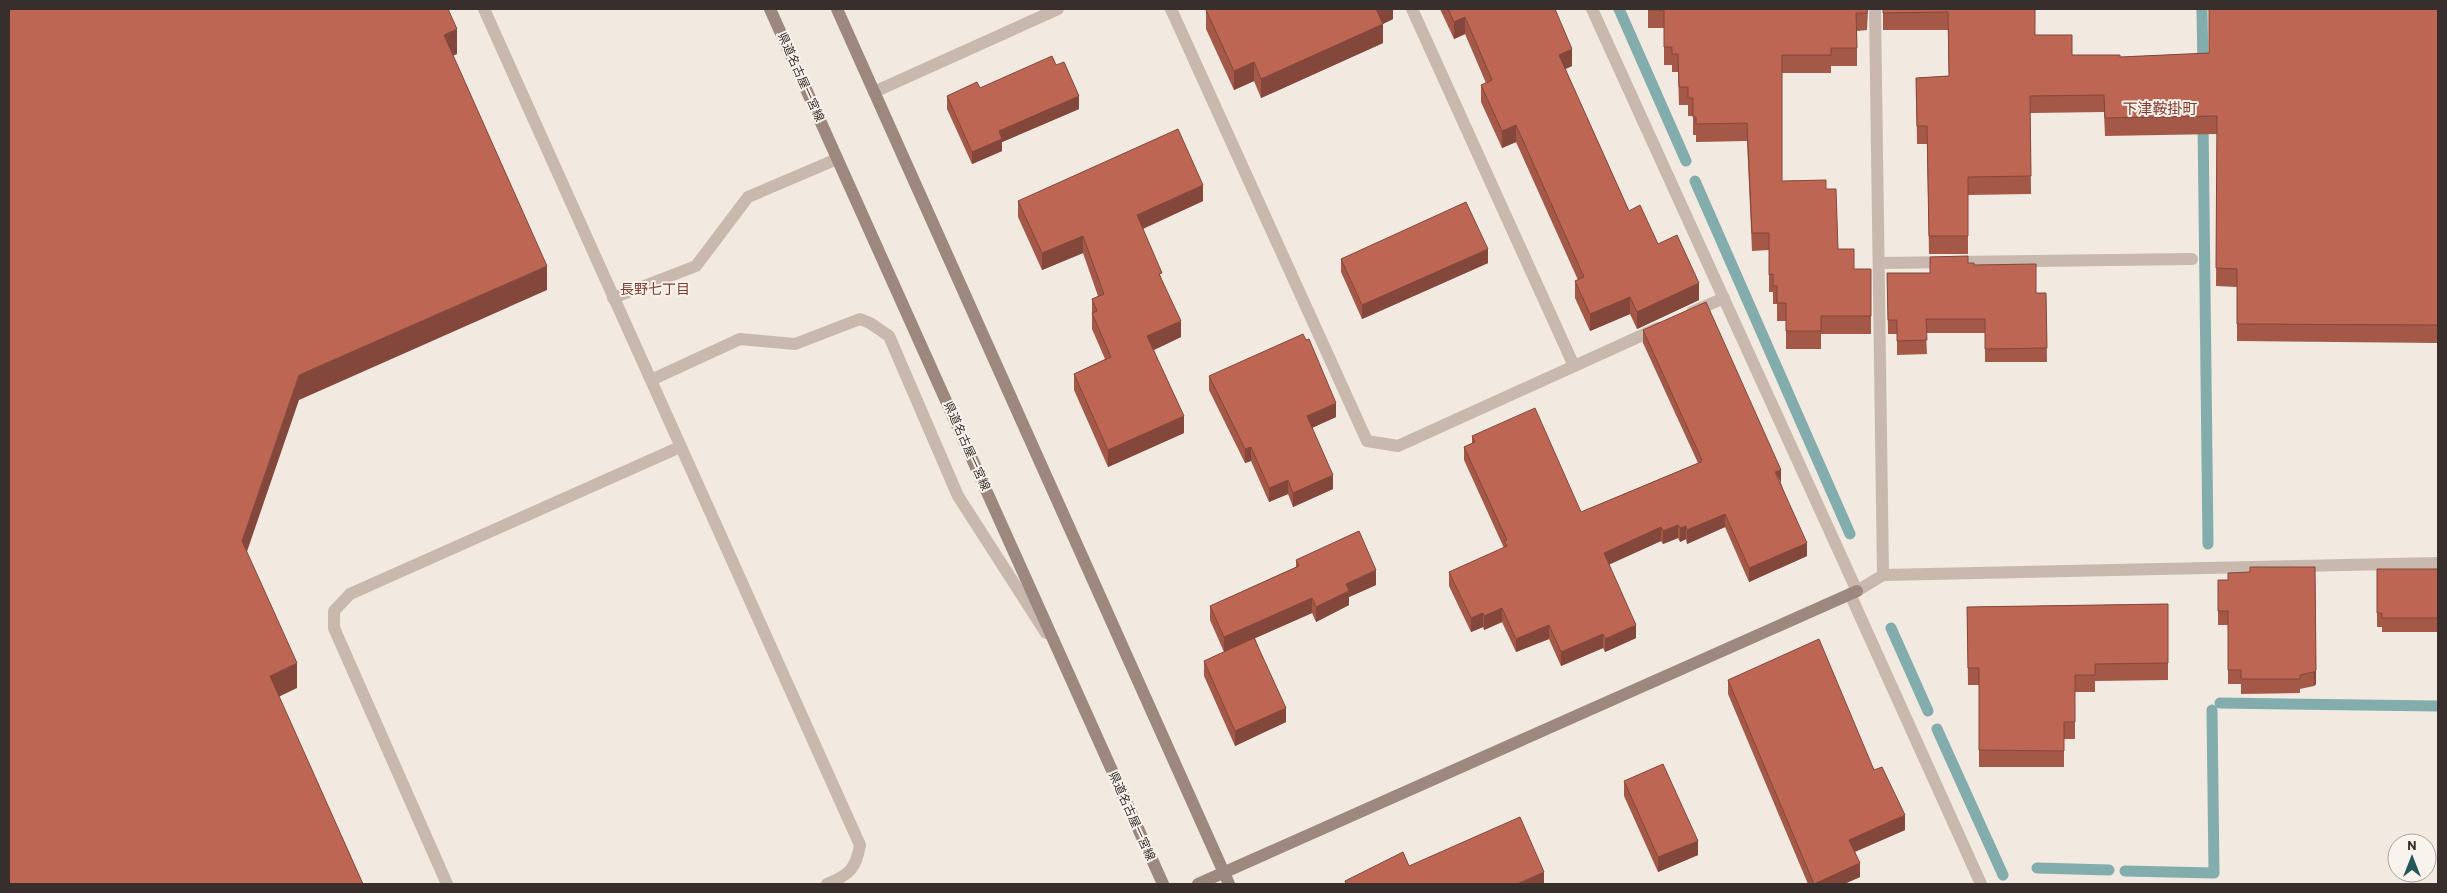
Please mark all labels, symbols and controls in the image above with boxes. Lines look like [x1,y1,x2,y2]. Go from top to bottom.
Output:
street label: 県道名古屋一宮線 [776,30,828,123]
district label: 下津鞍掛町 [2122,99,2198,117]
district label: 長野七丁目 [620,280,690,297]
street label: 県道名古屋一宮線 [942,399,994,492]
street label: 県道名古屋一宮線 [1107,769,1159,862]
north arrow [2387,833,2437,883]
text: N [2407,836,2417,853]

